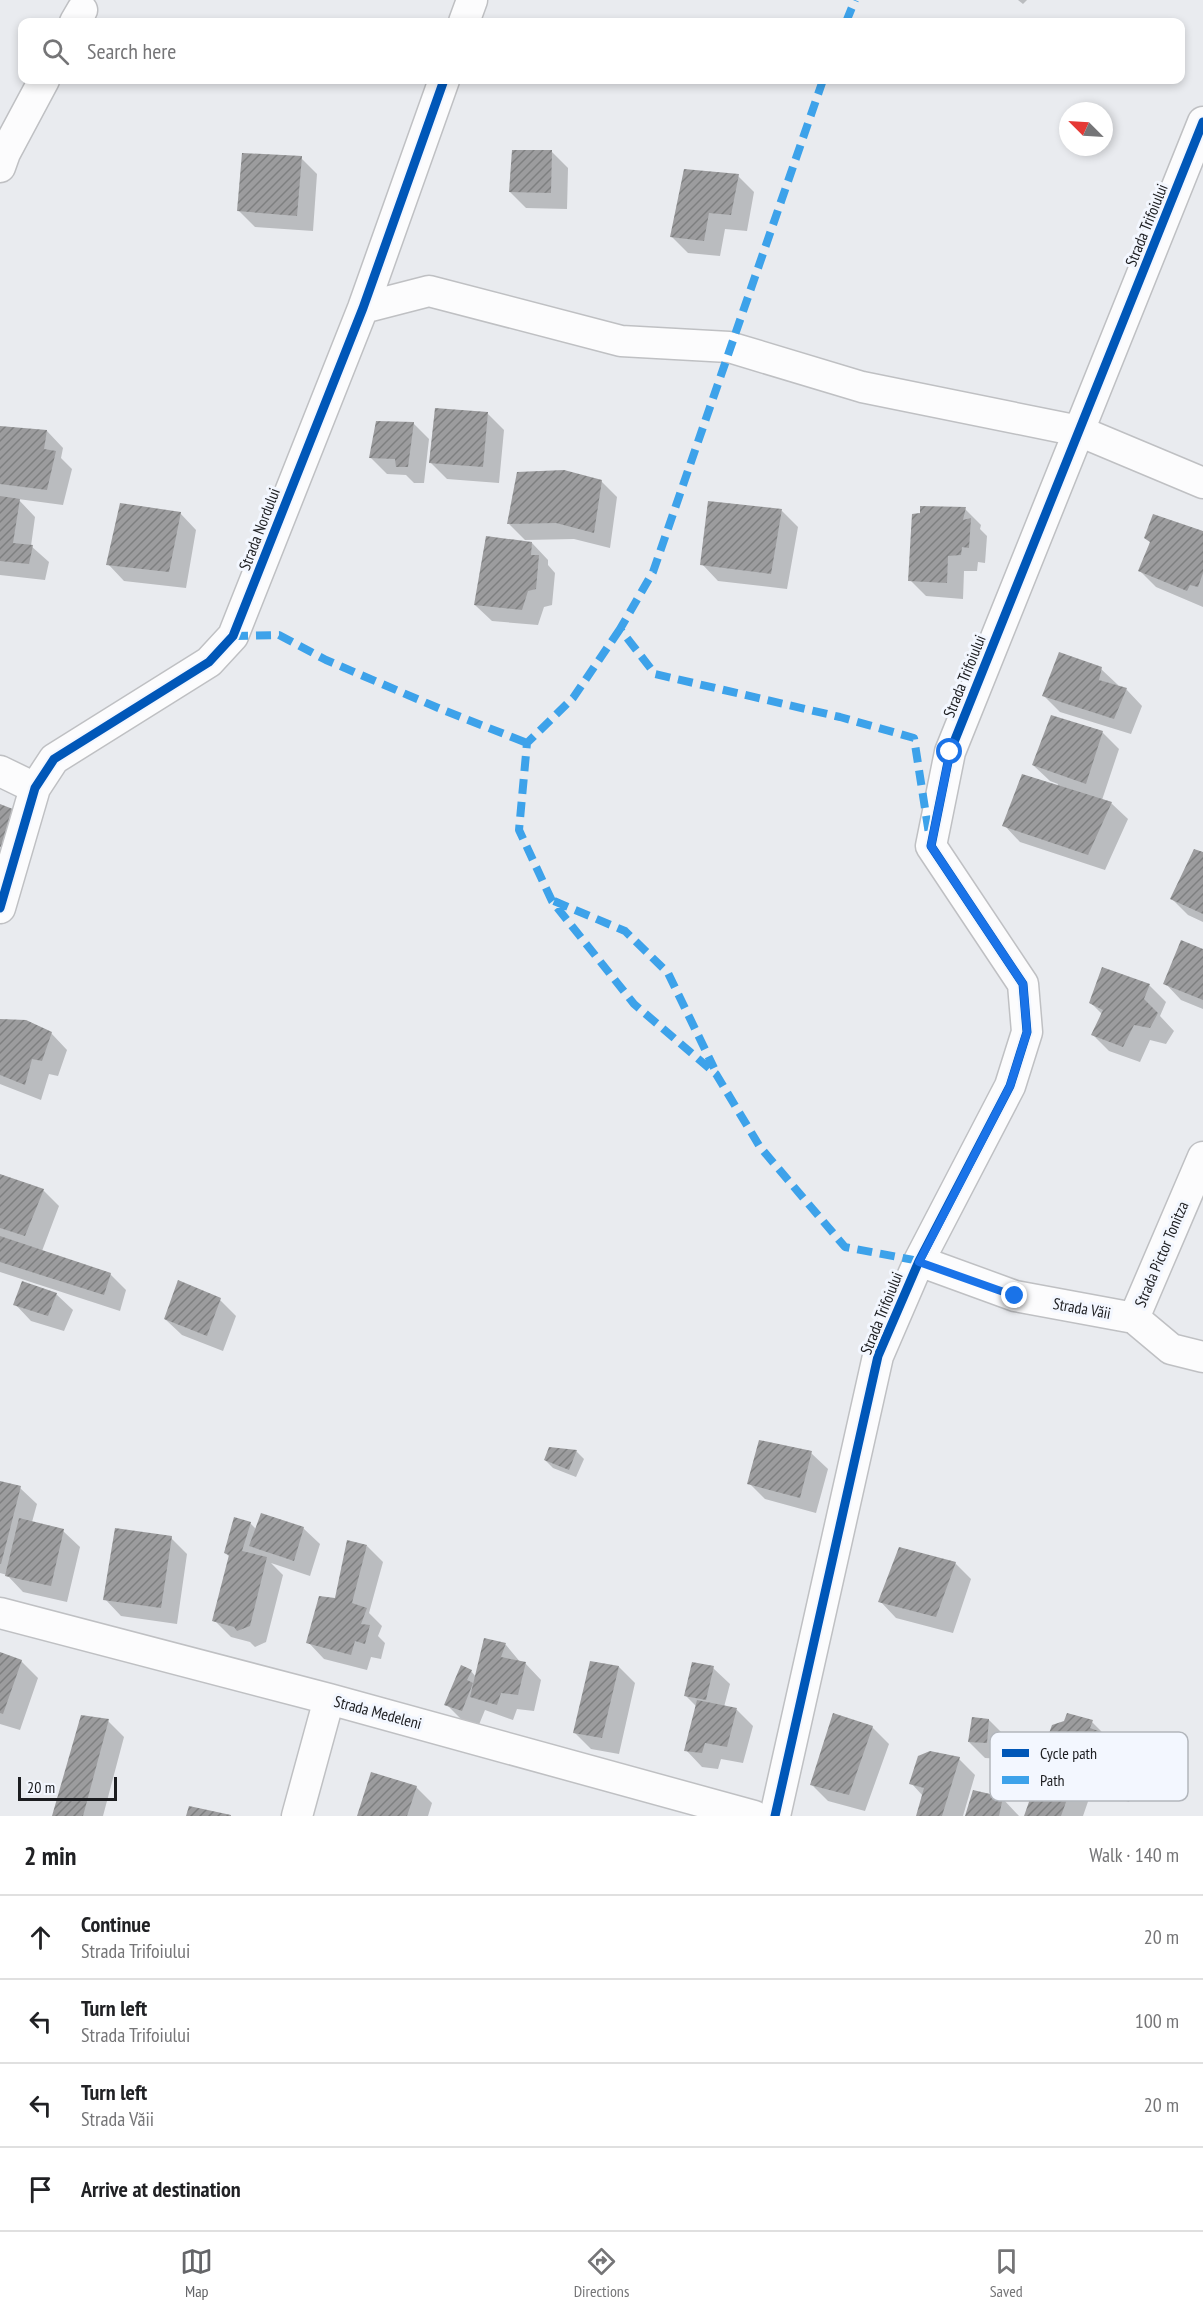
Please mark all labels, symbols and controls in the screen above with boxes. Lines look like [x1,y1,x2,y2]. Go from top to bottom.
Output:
search box [18,18,1185,84]
icon: search [39,35,72,68]
text: Search here [87,37,176,65]
north arrow [1059,102,1113,156]
street label: Strada Trifoiului [1120,181,1172,269]
street label: Strada Nordului [234,485,284,573]
street label: Strada Trifoiului [938,632,990,720]
route start [936,738,962,764]
street label: Strada Pictor Tonitza [1130,1198,1192,1310]
street label: Strada Trifoiului [855,1269,907,1357]
route end [1001,1282,1027,1308]
street label: Strada Văii [1051,1293,1113,1323]
street label: Strada Medeleni [332,1691,424,1733]
legend [990,1732,1188,1801]
text: Cycle path [1040,1743,1097,1763]
text: Path [1040,1770,1065,1790]
scale bar [18,1774,117,1802]
text: 20 m [27,1777,55,1797]
text: 2 min [24,1839,77,1872]
text: Walk · 140 m [1089,1842,1179,1868]
text: Continue [81,1910,151,1938]
icon: ahead [24,1921,57,1954]
text: 20 m [1144,1924,1179,1950]
text: Strada Trifoiului [81,1938,190,1964]
text: Turn left [81,1994,147,2022]
icon: left [24,2005,57,2038]
text: 100 m [1135,2008,1179,2034]
text: Strada Trifoiului [81,2022,190,2048]
text: Turn left [81,2078,147,2106]
icon: left [24,2089,57,2122]
text: 20 m [1144,2092,1179,2118]
text: Strada Văii [81,2106,154,2132]
icon: arrive [24,2173,57,2206]
text: Arrive at destination [81,2175,241,2203]
tab: Map [180,2245,213,2301]
tab: Directions [574,2245,629,2301]
tab: Saved [990,2245,1023,2301]

